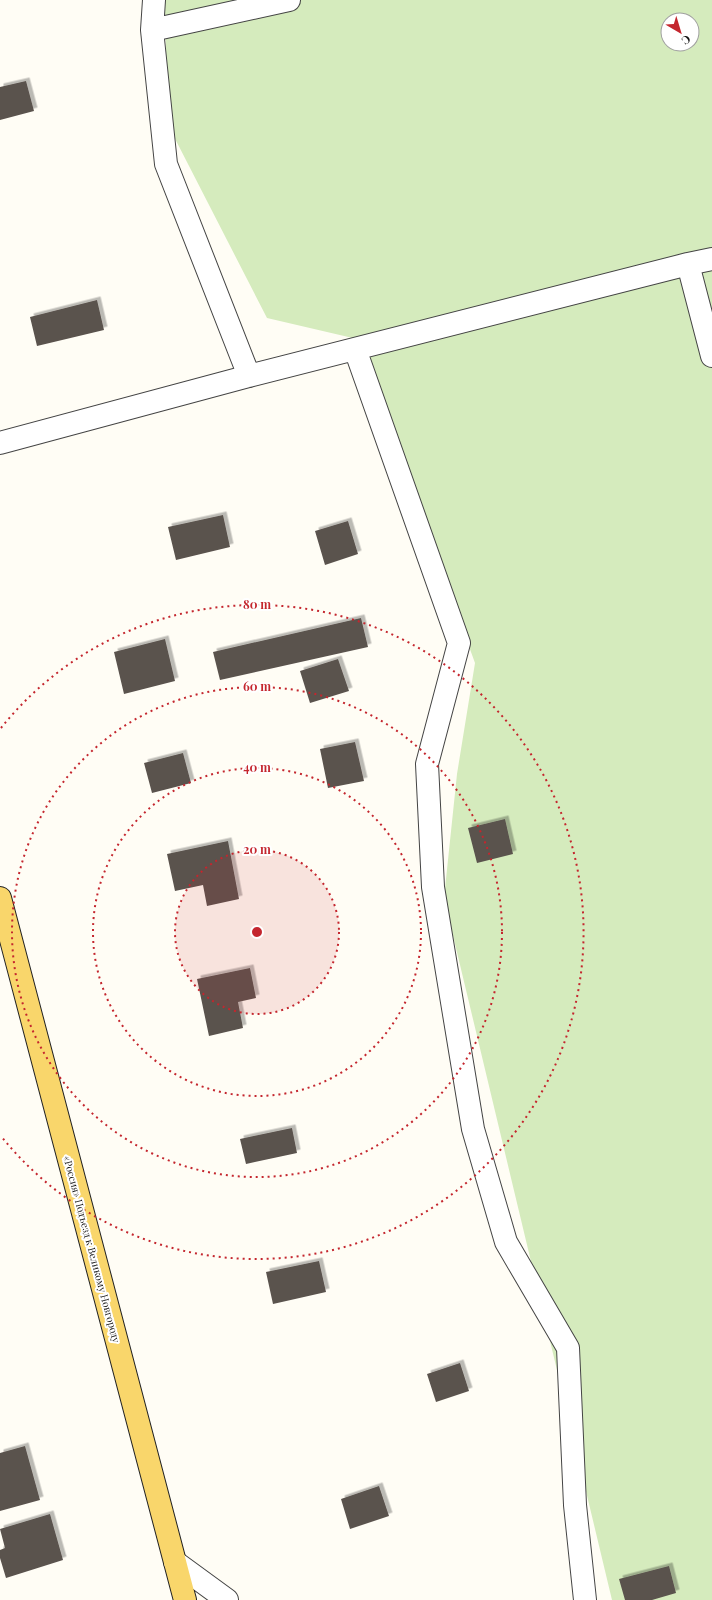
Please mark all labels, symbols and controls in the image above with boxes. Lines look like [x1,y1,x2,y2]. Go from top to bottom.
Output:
north arrow [660,12,700,52]
text: С [679,32,694,49]
text: 80 m [243,596,271,612]
text: 60 m [243,678,271,694]
text: 40 m [243,759,271,775]
text: 20 m [243,841,271,857]
centre of rings [250,925,264,939]
street label: «Россия» Подъезд к Великому Новгороду [60,1154,124,1344]

